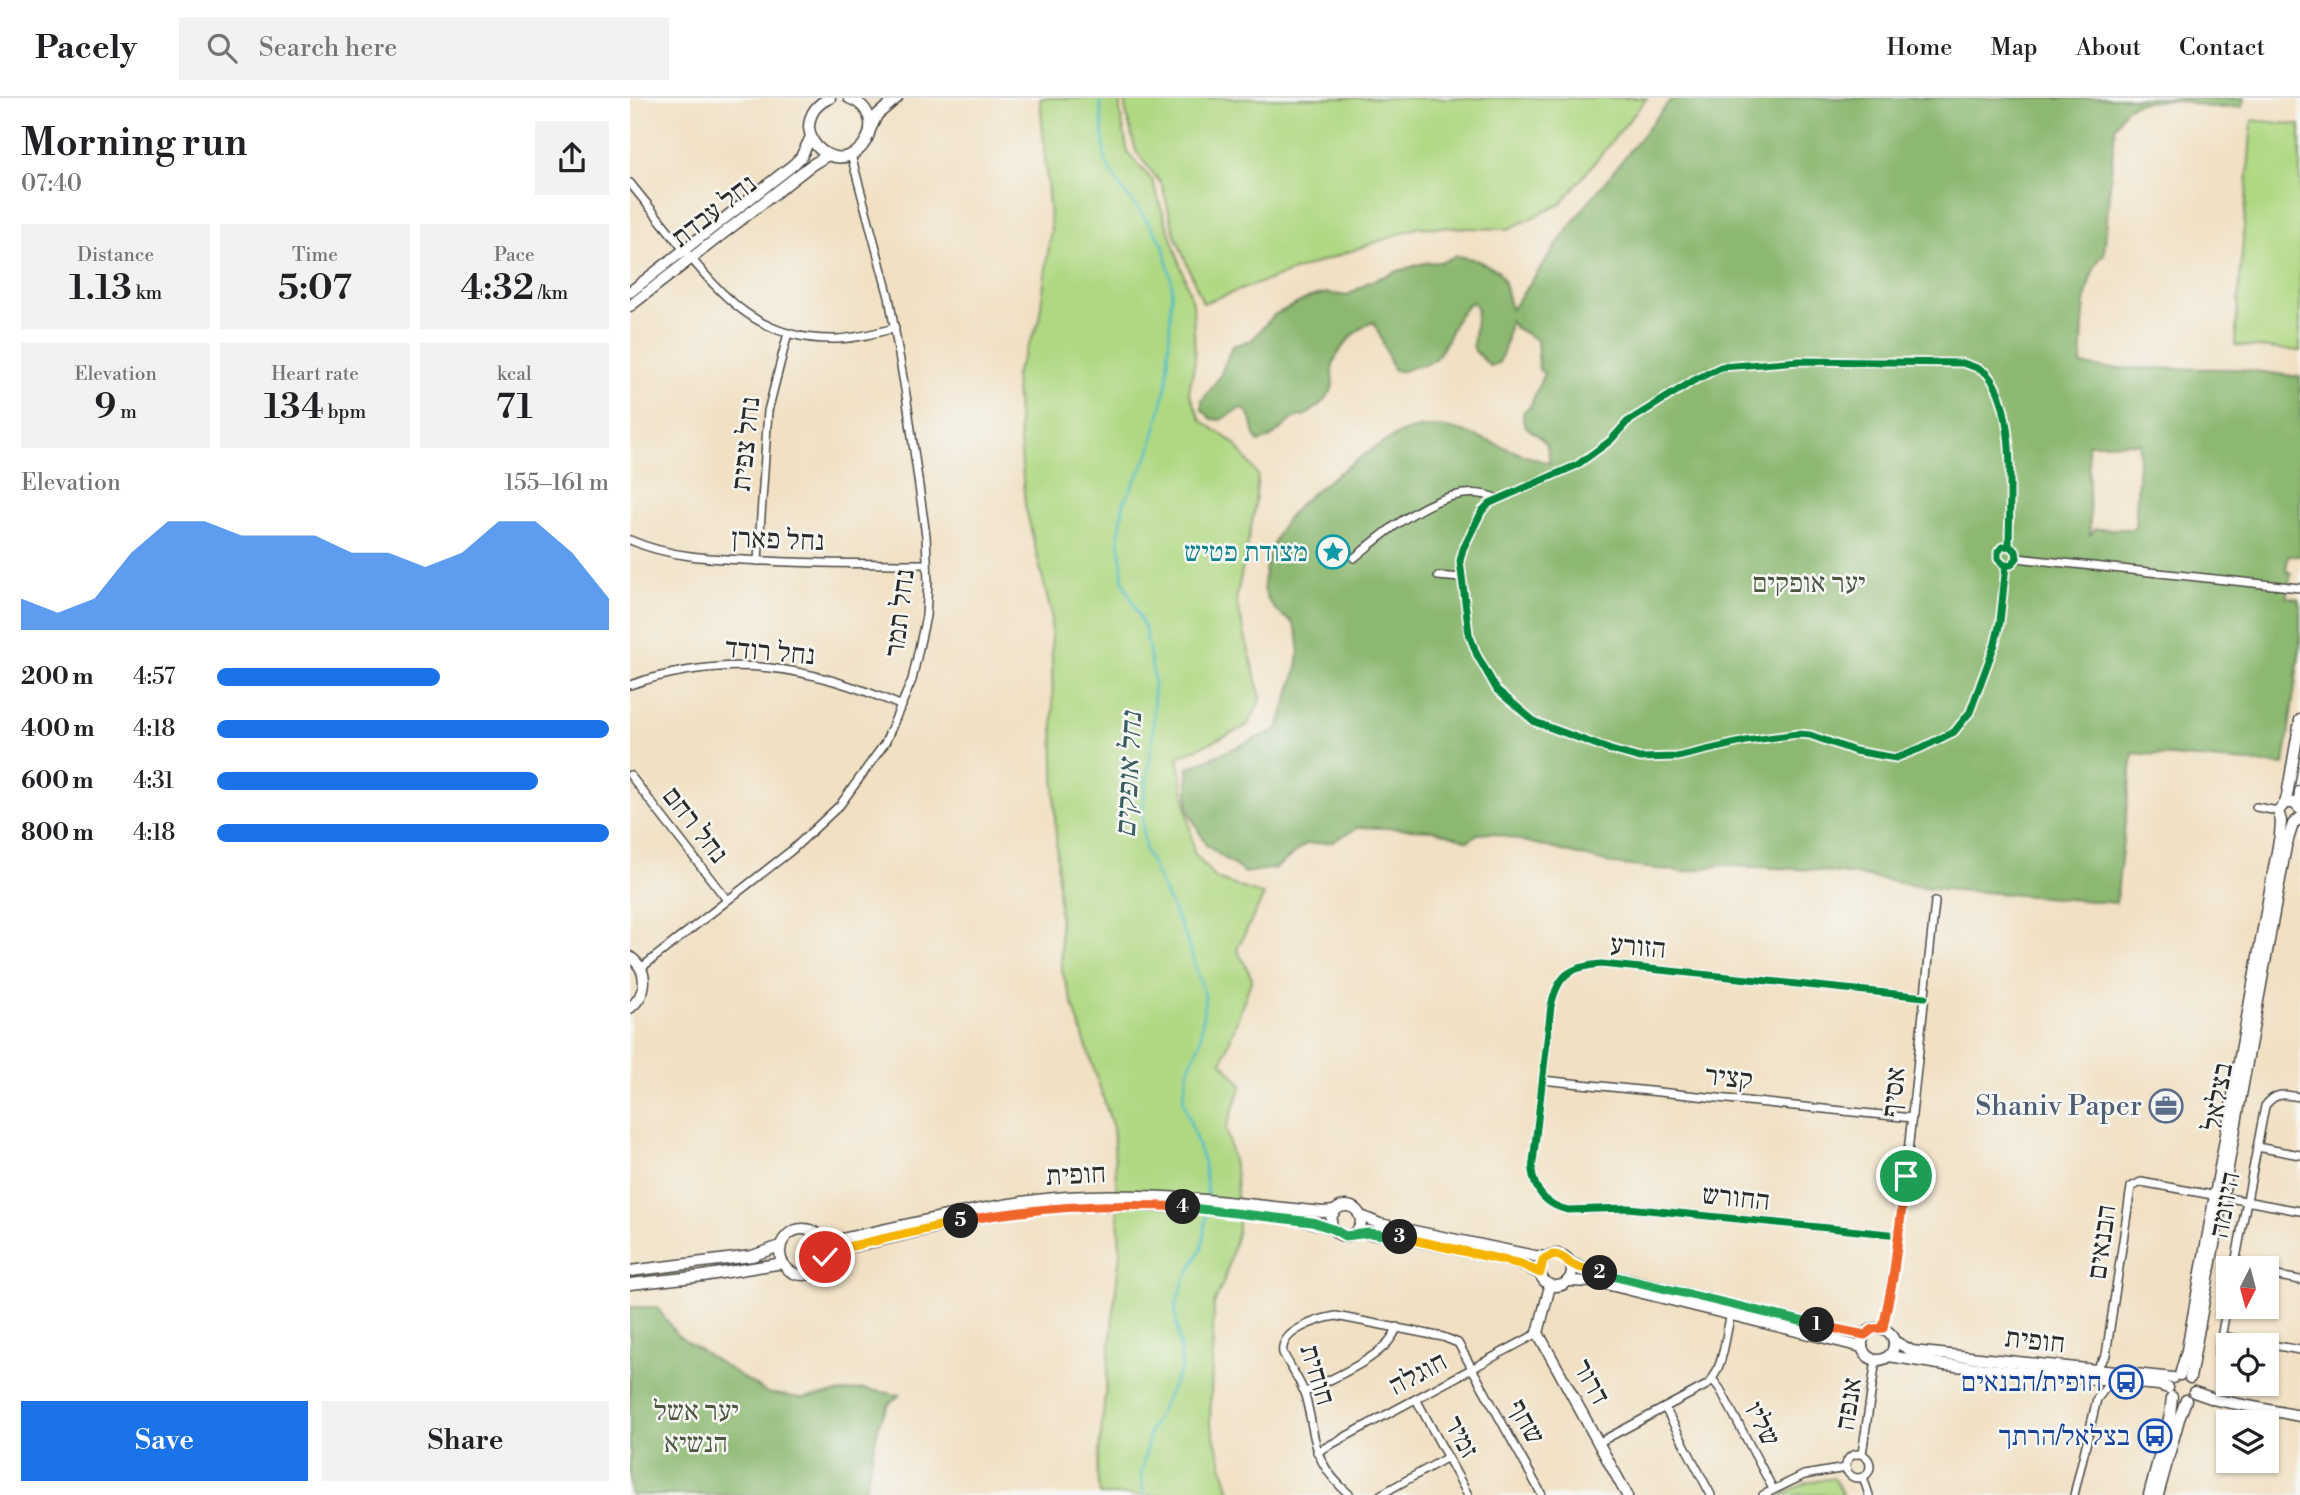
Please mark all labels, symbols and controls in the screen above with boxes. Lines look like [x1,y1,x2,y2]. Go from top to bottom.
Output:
search box [179,17,669,80]
text: Pacely [35,28,137,69]
icon: search [203,29,241,67]
text: Search here [259,32,397,64]
text: Home [1887,33,1952,63]
text: Map [1990,33,2038,63]
text: About [2076,33,2141,63]
text: Contact [2179,33,2265,63]
text: Morning run [21,120,247,167]
button: share [535,121,609,195]
street label: נחל עבדת [664,167,764,255]
text: 07:40 [21,170,82,198]
text: Distance [77,243,154,267]
text: Time [292,243,338,267]
text: Pace [494,243,535,267]
text: 1.13 [69,267,132,310]
text: 5:07 [278,267,352,310]
text: 4:32 [461,267,534,310]
text: km [132,281,162,305]
text: /km [534,281,568,305]
text: Elevation [75,362,157,386]
text: Heart rate [271,362,359,386]
text: kcal [497,362,532,386]
text: 9 [94,386,116,429]
text: 134 [264,386,324,429]
text: 71 [496,386,533,429]
street label: נחל צפית [724,395,768,493]
text: m [116,400,137,424]
text: bpm [324,400,366,424]
text: Elevation [21,469,121,497]
text: 155–161 m [504,469,609,497]
street label: נחל פארן [731,521,825,559]
place icon: מצודת פטיש [1314,533,1352,571]
place label: מצודת פטיש [1184,535,1308,570]
park label: יער אופקים [1752,566,1866,601]
street label: נחל תמר [877,567,923,659]
street label: נחל רודד [723,631,817,673]
text: 200 m [21,663,93,691]
text: 4:57 [133,663,175,691]
water label: נחל אופקים [1107,709,1151,839]
text: 400 m [21,715,94,743]
text: 4:18 [133,715,175,743]
text: 600 m [21,767,94,795]
text: 4:31 [133,767,174,795]
street label: נחל רחם [654,780,736,870]
text: 800 m [21,819,94,847]
text: 4:18 [133,819,175,847]
street label: הזורע [1608,927,1668,967]
street label: קציר [1703,1058,1755,1098]
street label: בצלאל [2195,1060,2241,1134]
street label: אסיף [1874,1065,1914,1119]
office icon: Shaniv Paper [2147,1087,2185,1125]
place label: Shaniv Paper [1975,1089,2142,1124]
pin [1876,1146,1936,1206]
street label: חופית [1045,1156,1107,1194]
icon: arrive [1887,1157,1925,1195]
street label: היוזמה [2201,1169,2249,1241]
street label: החורש [1700,1177,1772,1219]
pin: 4 [1166,1190,1200,1224]
text: 4 [1176,1194,1189,1218]
street label: הבנאים [2079,1202,2125,1282]
pin: 5 [944,1204,978,1238]
text: 5 [955,1208,966,1232]
pin: 3 [1382,1220,1418,1254]
text: 3 [1394,1224,1405,1248]
pin [795,1227,855,1287]
icon: check [806,1238,844,1276]
pin: 2 [1583,1256,1618,1290]
north arrow [2216,1256,2278,1320]
map controls [2216,1256,2279,1473]
text: 2 [1594,1260,1605,1284]
pin: 1 [1800,1308,1834,1342]
text: 1 [1812,1312,1821,1336]
street label: חופית [2003,1320,2067,1362]
button: locate [2216,1333,2279,1396]
street label: חוחית [1291,1340,1343,1410]
street label: חוגלה [1383,1344,1453,1404]
street label: דרור [1564,1353,1618,1411]
bus stop icon: חופית/הבנאים [2107,1363,2145,1401]
place label: חופית/הבנאים [1961,1365,2102,1400]
street label: אנפה [1828,1375,1870,1433]
street label: שחף [1500,1393,1552,1451]
park label: יער אשל הנשיא [653,1394,739,1461]
street label: שליו [1736,1396,1788,1452]
button: Save [21,1401,308,1481]
button: Share [322,1401,609,1481]
street label: זמיר [1436,1410,1486,1464]
button: layers [2216,1410,2279,1473]
bus stop icon: בצלאל/הרתך [2136,1417,2174,1455]
place label: בצלאל/הרתך [1998,1419,2130,1454]

